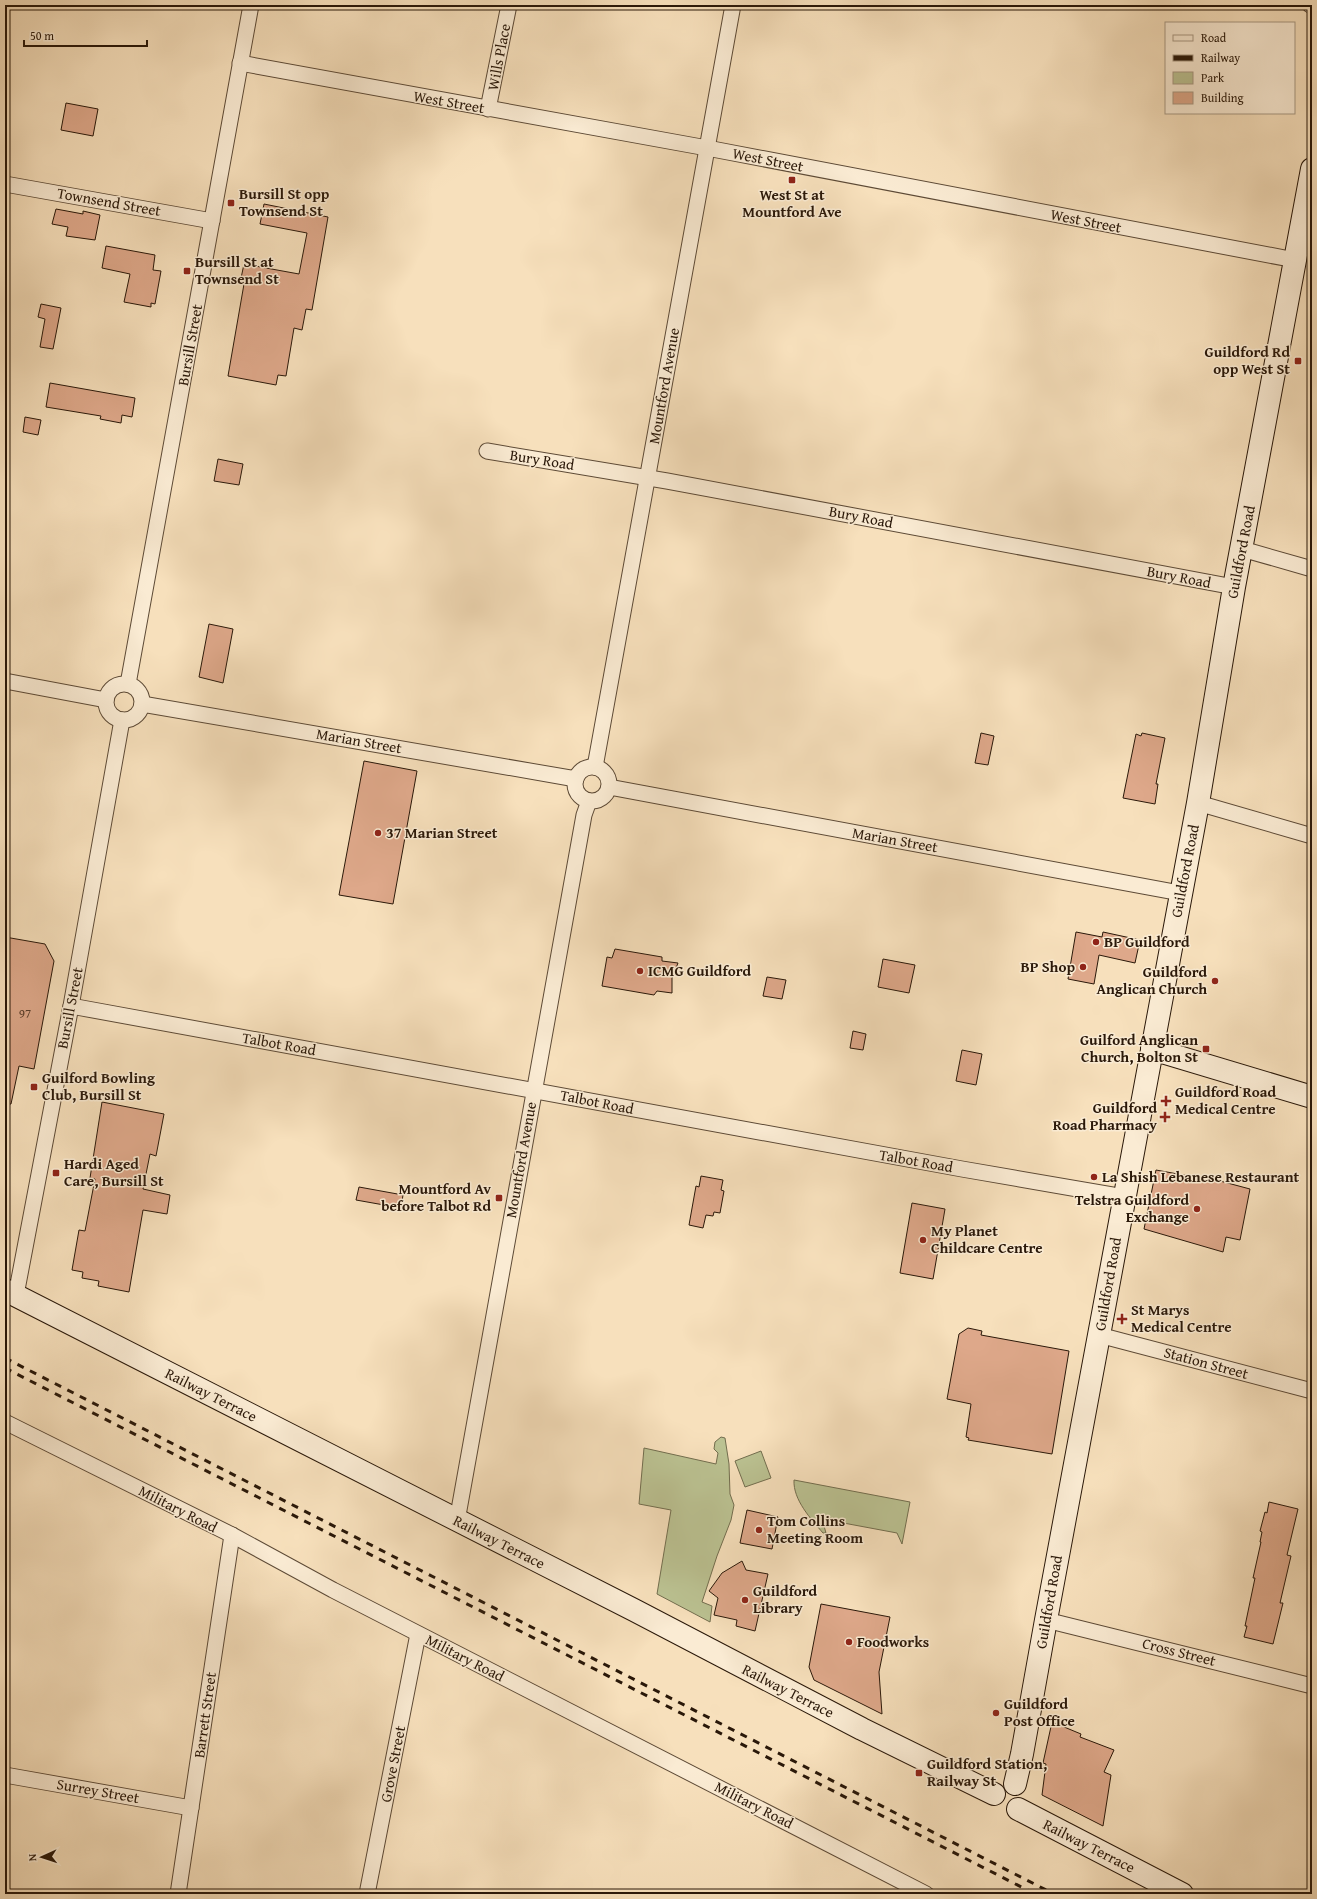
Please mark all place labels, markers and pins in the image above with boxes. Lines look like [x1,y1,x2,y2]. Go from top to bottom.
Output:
marker: West St at Mountford Ave [787,175,797,185]
place label: Bursill St opp Townsend St [239,183,330,221]
place label: West St at Mountford Ave [742,184,842,222]
marker: Bursill St opp Townsend St [226,198,236,208]
place label: Bursill St at Townsend St [195,251,279,289]
marker: Bursill St at Townsend St [182,266,192,276]
place label: Guildford Rd opp West St [1205,341,1290,379]
marker: Guildford Rd opp West St [1293,356,1303,366]
place label: 37 Marian Street [386,822,498,843]
marker: 37 Marian Street [373,828,383,838]
place label: BP Guildford [1104,931,1190,952]
marker: BP Guildford [1091,937,1101,947]
place label: BP Shop [1020,956,1075,977]
place label: ICMG Guildford [648,960,751,981]
place label: Guildford Anglican Church [1096,961,1207,999]
marker: BP Shop [1078,962,1088,972]
marker: ICMG Guildford [635,966,645,976]
marker: Guildford Anglican Church [1210,976,1220,986]
place label: Guilford Anglican Church, Bolton St [1080,1029,1198,1067]
marker: Guilford Anglican Church, Bolton St [1201,1044,1211,1054]
place label: Guilford Bowling Club, Bursill St [42,1067,155,1105]
place label: Guildford Road Medical Centre [1175,1081,1276,1119]
marker: Guilford Bowling Club, Bursill St [29,1082,39,1092]
marker: Guildford Road Medical Centre [1160,1095,1172,1107]
place label: Guildford Road Pharmacy [1053,1097,1157,1135]
marker: Guildford Road Pharmacy [1160,1112,1170,1122]
place label: Hardi Aged Care, Bursill St [64,1153,164,1191]
place label: La Shish Lebanese Restaurant [1102,1166,1300,1187]
marker: Hardi Aged Care, Bursill St [51,1168,61,1178]
marker: La Shish Lebanese Restaurant [1089,1172,1099,1182]
place label: Mountford Av before Talbot Rd [381,1178,491,1216]
place label: Telstra Guildford Exchange [1075,1189,1189,1227]
marker: Mountford Av before Talbot Rd [494,1193,504,1203]
marker: Telstra Guildford Exchange [1192,1204,1202,1214]
place label: My Planet Childcare Centre [931,1220,1043,1258]
marker: My Planet Childcare Centre [918,1235,928,1245]
place label: St Marys Medical Centre [1131,1299,1232,1337]
marker: St Marys Medical Centre [1116,1313,1128,1325]
place label: Tom Collins Meeting Room [767,1510,863,1548]
marker: Tom Collins Meeting Room [754,1525,764,1535]
place label: Guildford Library [753,1580,818,1618]
marker: Guildford Library [740,1595,750,1605]
place label: Foodworks [857,1631,929,1652]
marker: Foodworks [844,1637,854,1647]
place label: Guildford Post Office [1004,1693,1075,1731]
marker: Guildford Post Office [991,1708,1001,1718]
place label: Guildford Station, Railway St [927,1753,1047,1791]
marker: Guildford Station, Railway St [914,1768,924,1778]

